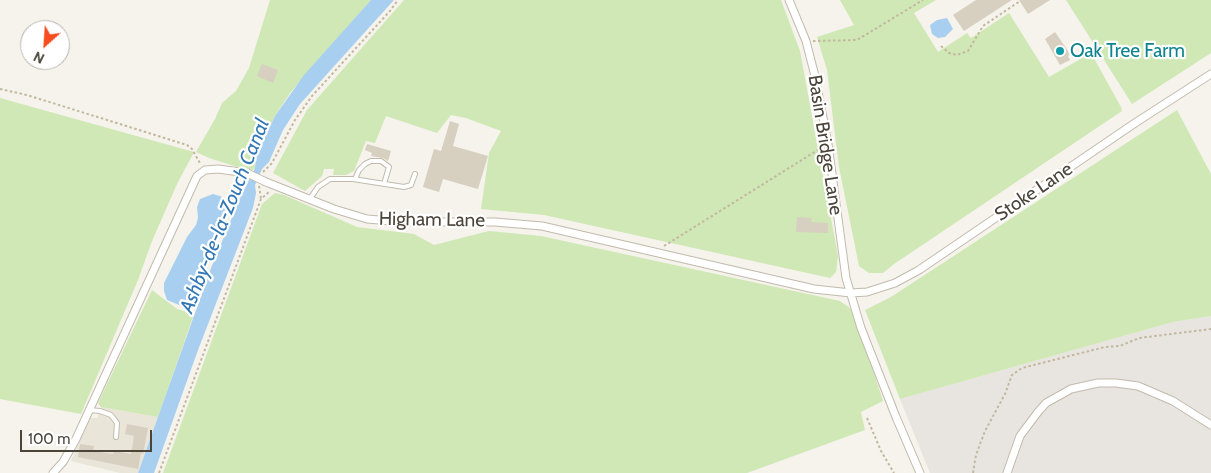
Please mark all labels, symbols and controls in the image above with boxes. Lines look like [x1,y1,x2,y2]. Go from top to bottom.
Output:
north arrow [20,20,70,70]
place label: Oak Tree Farm [1070,40,1185,62]
marker: Oak Tree Farm [1054,45,1066,57]
text: N [30,47,47,68]
street label: Basin Bridge Lane [803,73,847,217]
water label: Ashby-de-la-Zouch Canal [175,115,275,317]
street label: Stoke Lane [991,158,1077,226]
street label: Higham Lane [379,208,485,232]
scale bar [22,420,155,452]
text: 100 m [28,430,70,448]

